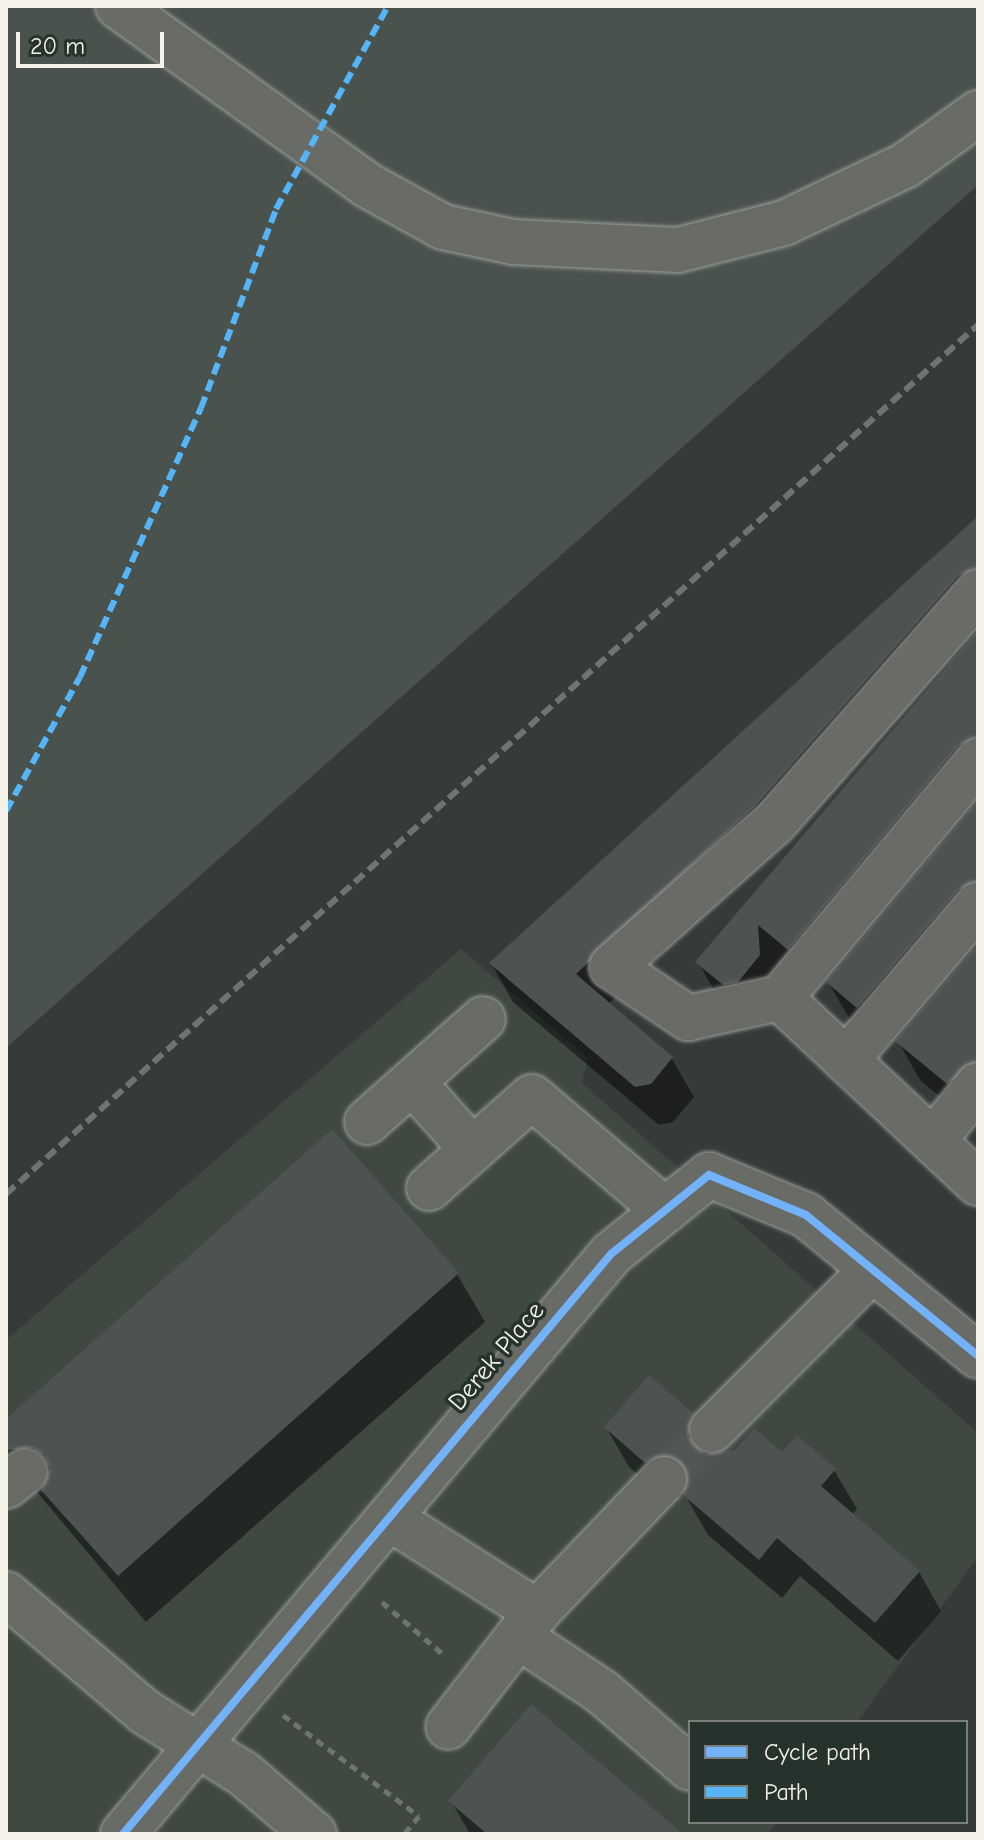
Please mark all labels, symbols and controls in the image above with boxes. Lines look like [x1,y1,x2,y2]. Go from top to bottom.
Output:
scale bar [20,16,168,66]
text: 20 m [30,32,85,60]
street label: Derek Place [442,1296,552,1418]
legend [688,1720,968,1824]
text: Cycle path [764,1738,871,1766]
text: Path [764,1778,809,1806]

